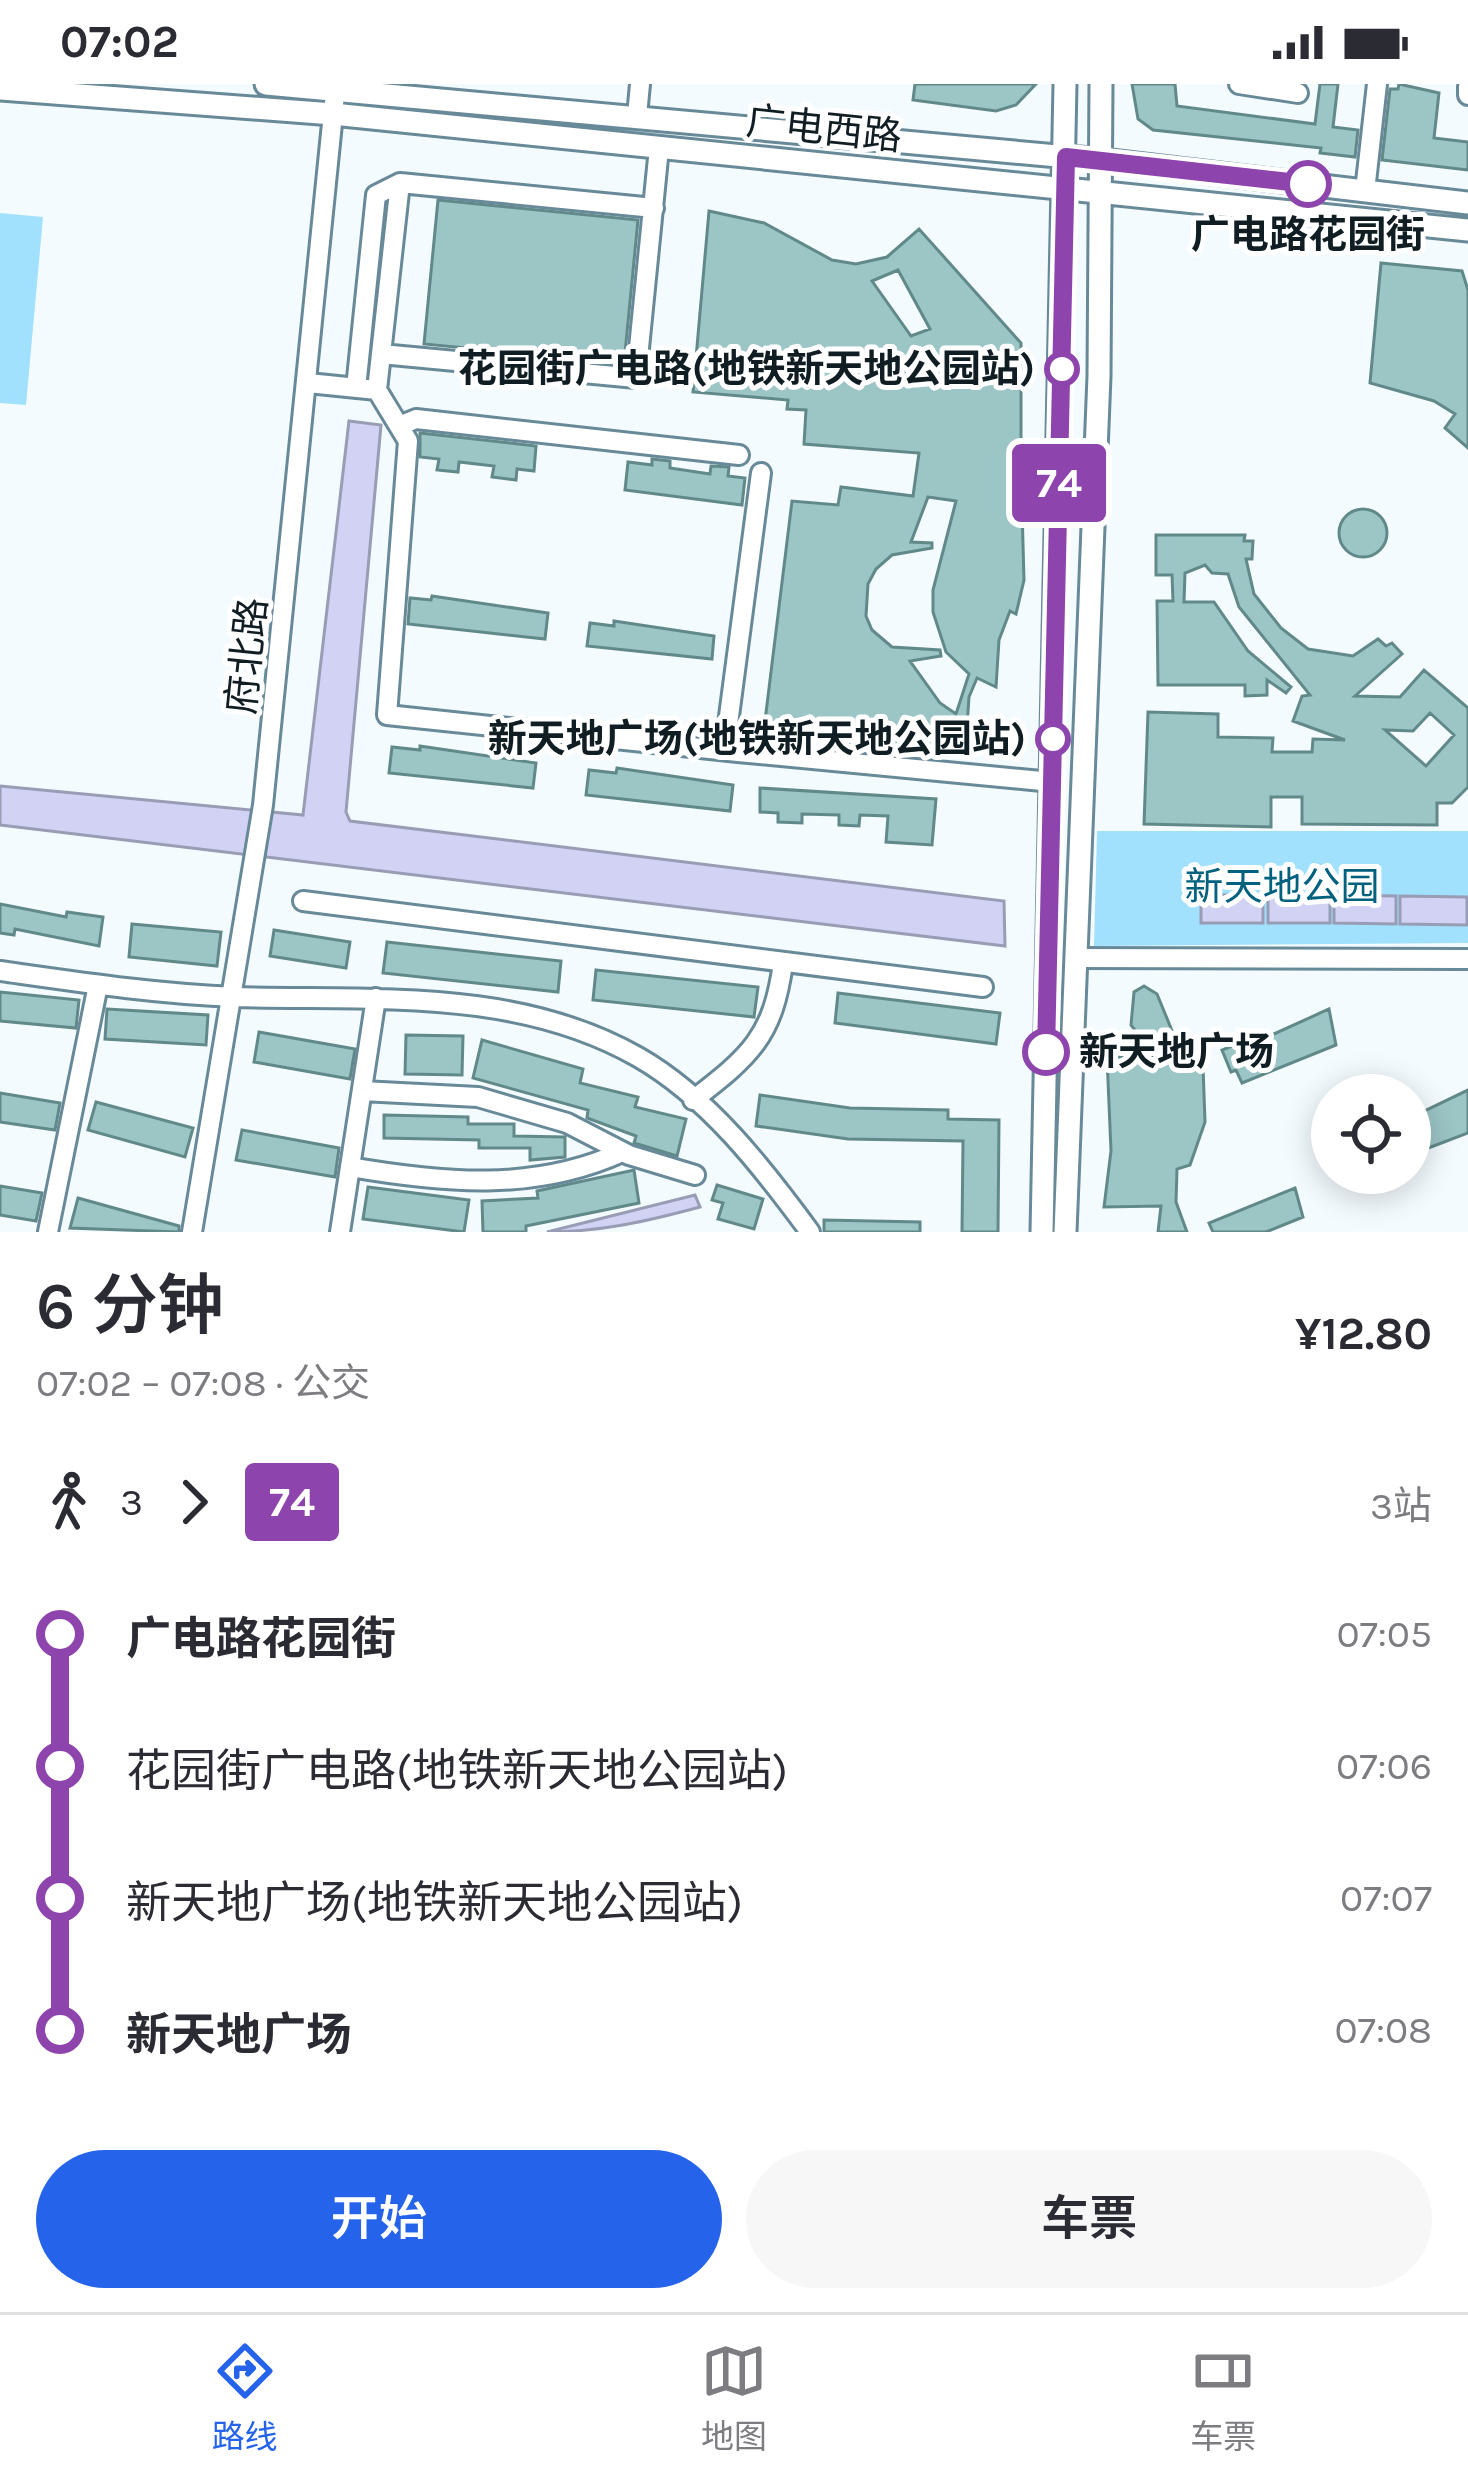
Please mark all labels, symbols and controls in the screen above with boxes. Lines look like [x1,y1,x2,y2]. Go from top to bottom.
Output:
text: 07:02 [60,16,179,68]
street label: 广电西路 [744,98,904,160]
marker: 广电路花园街 [1286,162,1330,206]
place label: 广电路花园街 [1191,212,1425,258]
place label: 花园街广电路(地铁新天地公园站) [458,346,1035,392]
marker: 花园街广电路(地铁新天地公园站) [1046,353,1078,385]
line badge: 74 [1005,444,1113,522]
text: 74 [1036,458,1082,508]
street label: 府北路 [218,595,276,717]
place label: 新天地广场(地铁新天地公园站) [488,716,1026,762]
marker: 新天地广场(地铁新天地公园站) [1037,723,1069,755]
park label: 新天地公园 [1184,864,1380,910]
place label: 新天地广场 [1079,1029,1274,1075]
marker: 新天地广场 [1024,1030,1068,1074]
map controls [1311,1074,1431,1194]
button: locate [1311,1074,1431,1194]
text: 6 分钟 [36,1267,224,1345]
text: ¥12.80 [1295,1308,1432,1360]
text: 07:02 – 07:08 · 公交 [36,1360,370,1406]
icon: walk [36,1469,102,1535]
icon: forward [161,1469,227,1535]
text: 74 [269,1477,315,1527]
text: 3 [120,1479,143,1525]
text: 3站 [1370,1483,1432,1529]
text: 07:05 [1336,1611,1432,1657]
text: 广电路花园街 [126,1613,396,1665]
text: 07:06 [1336,1743,1432,1789]
text: 花园街广电路(地铁新天地公园站) [126,1745,788,1797]
text: 07:07 [1340,1875,1432,1921]
text: 新天地广场(地铁新天地公园站) [126,1877,743,1929]
text: 07:08 [1334,2007,1432,2053]
text: 新天地广场 [126,2009,351,2061]
button: 开始 [36,2150,722,2288]
button: 车票 [746,2150,1432,2288]
tab: 路线 [212,2338,278,2458]
tab: 地图 [701,2338,767,2458]
tab: 车票 [1190,2338,1256,2458]

